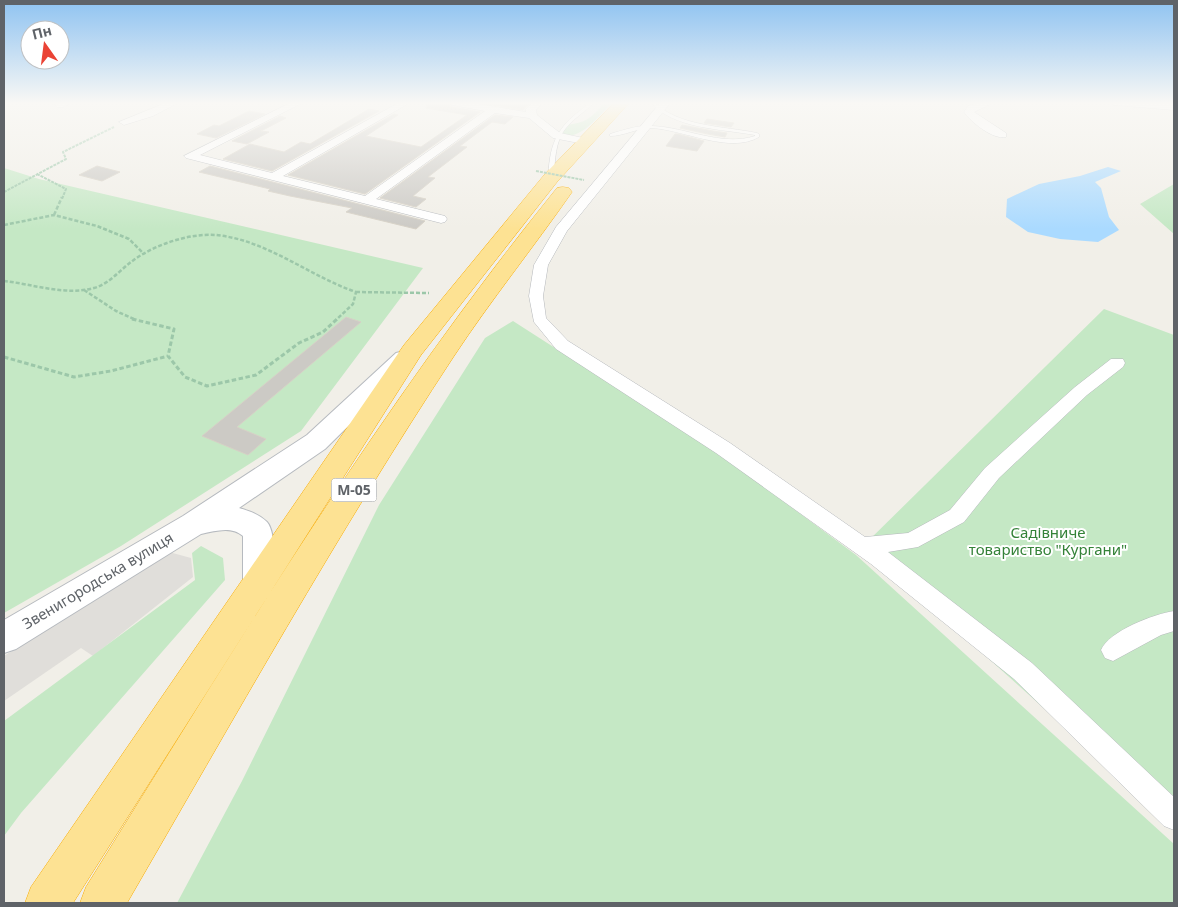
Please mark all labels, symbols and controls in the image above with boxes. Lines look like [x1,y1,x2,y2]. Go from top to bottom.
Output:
north arrow [20,20,70,70]
text: Пн [30,20,54,44]
road number: М-05 [332,478,376,502]
park label: Садівниче товариство "Кургани" [969,522,1127,559]
street label: Звенигородська вулиця [18,527,177,633]

